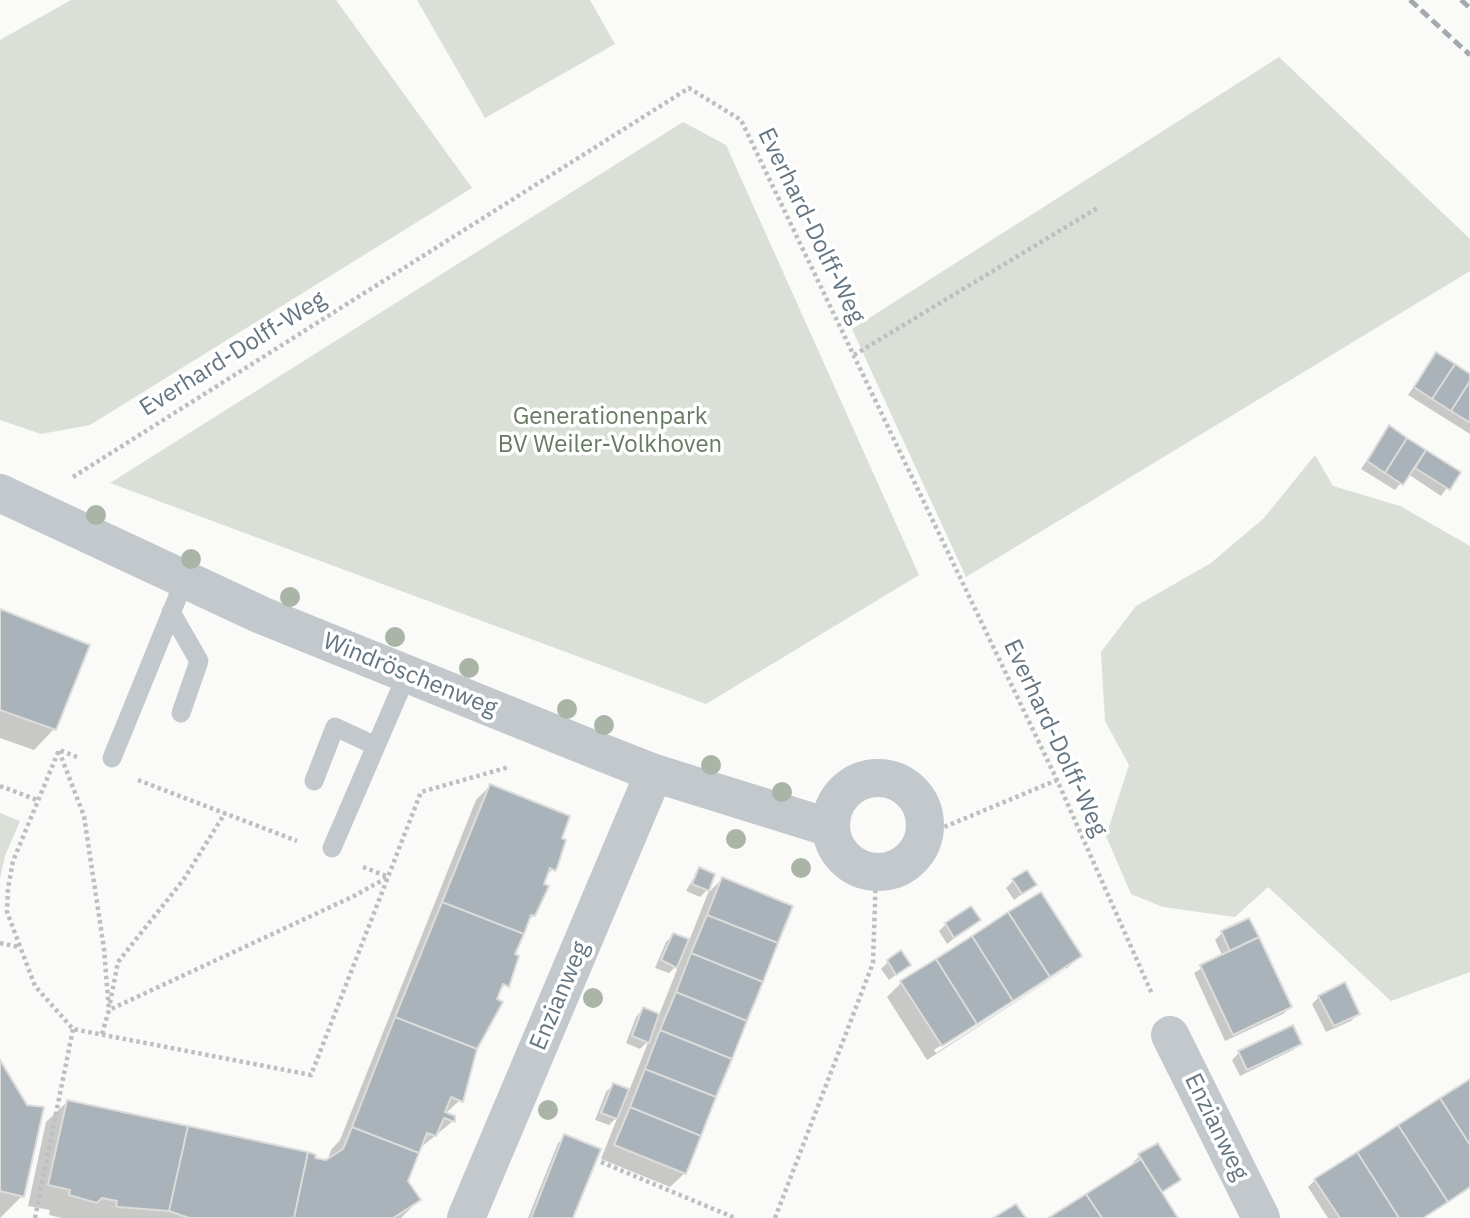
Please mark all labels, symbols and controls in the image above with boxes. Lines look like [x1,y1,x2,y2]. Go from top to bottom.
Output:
street label: Everhard-Dolff-Weg [751,124,871,328]
street label: Everhard-Dolff-Weg [135,285,331,423]
park label: Generationenpark BV Weiler-Volkhoven [498,403,722,459]
street label: Windröschenweg [319,627,501,723]
street label: Everhard-Dolff-Weg [997,635,1113,841]
street label: Enzianweg [524,937,596,1055]
street label: Enzianweg [1178,1069,1254,1185]

